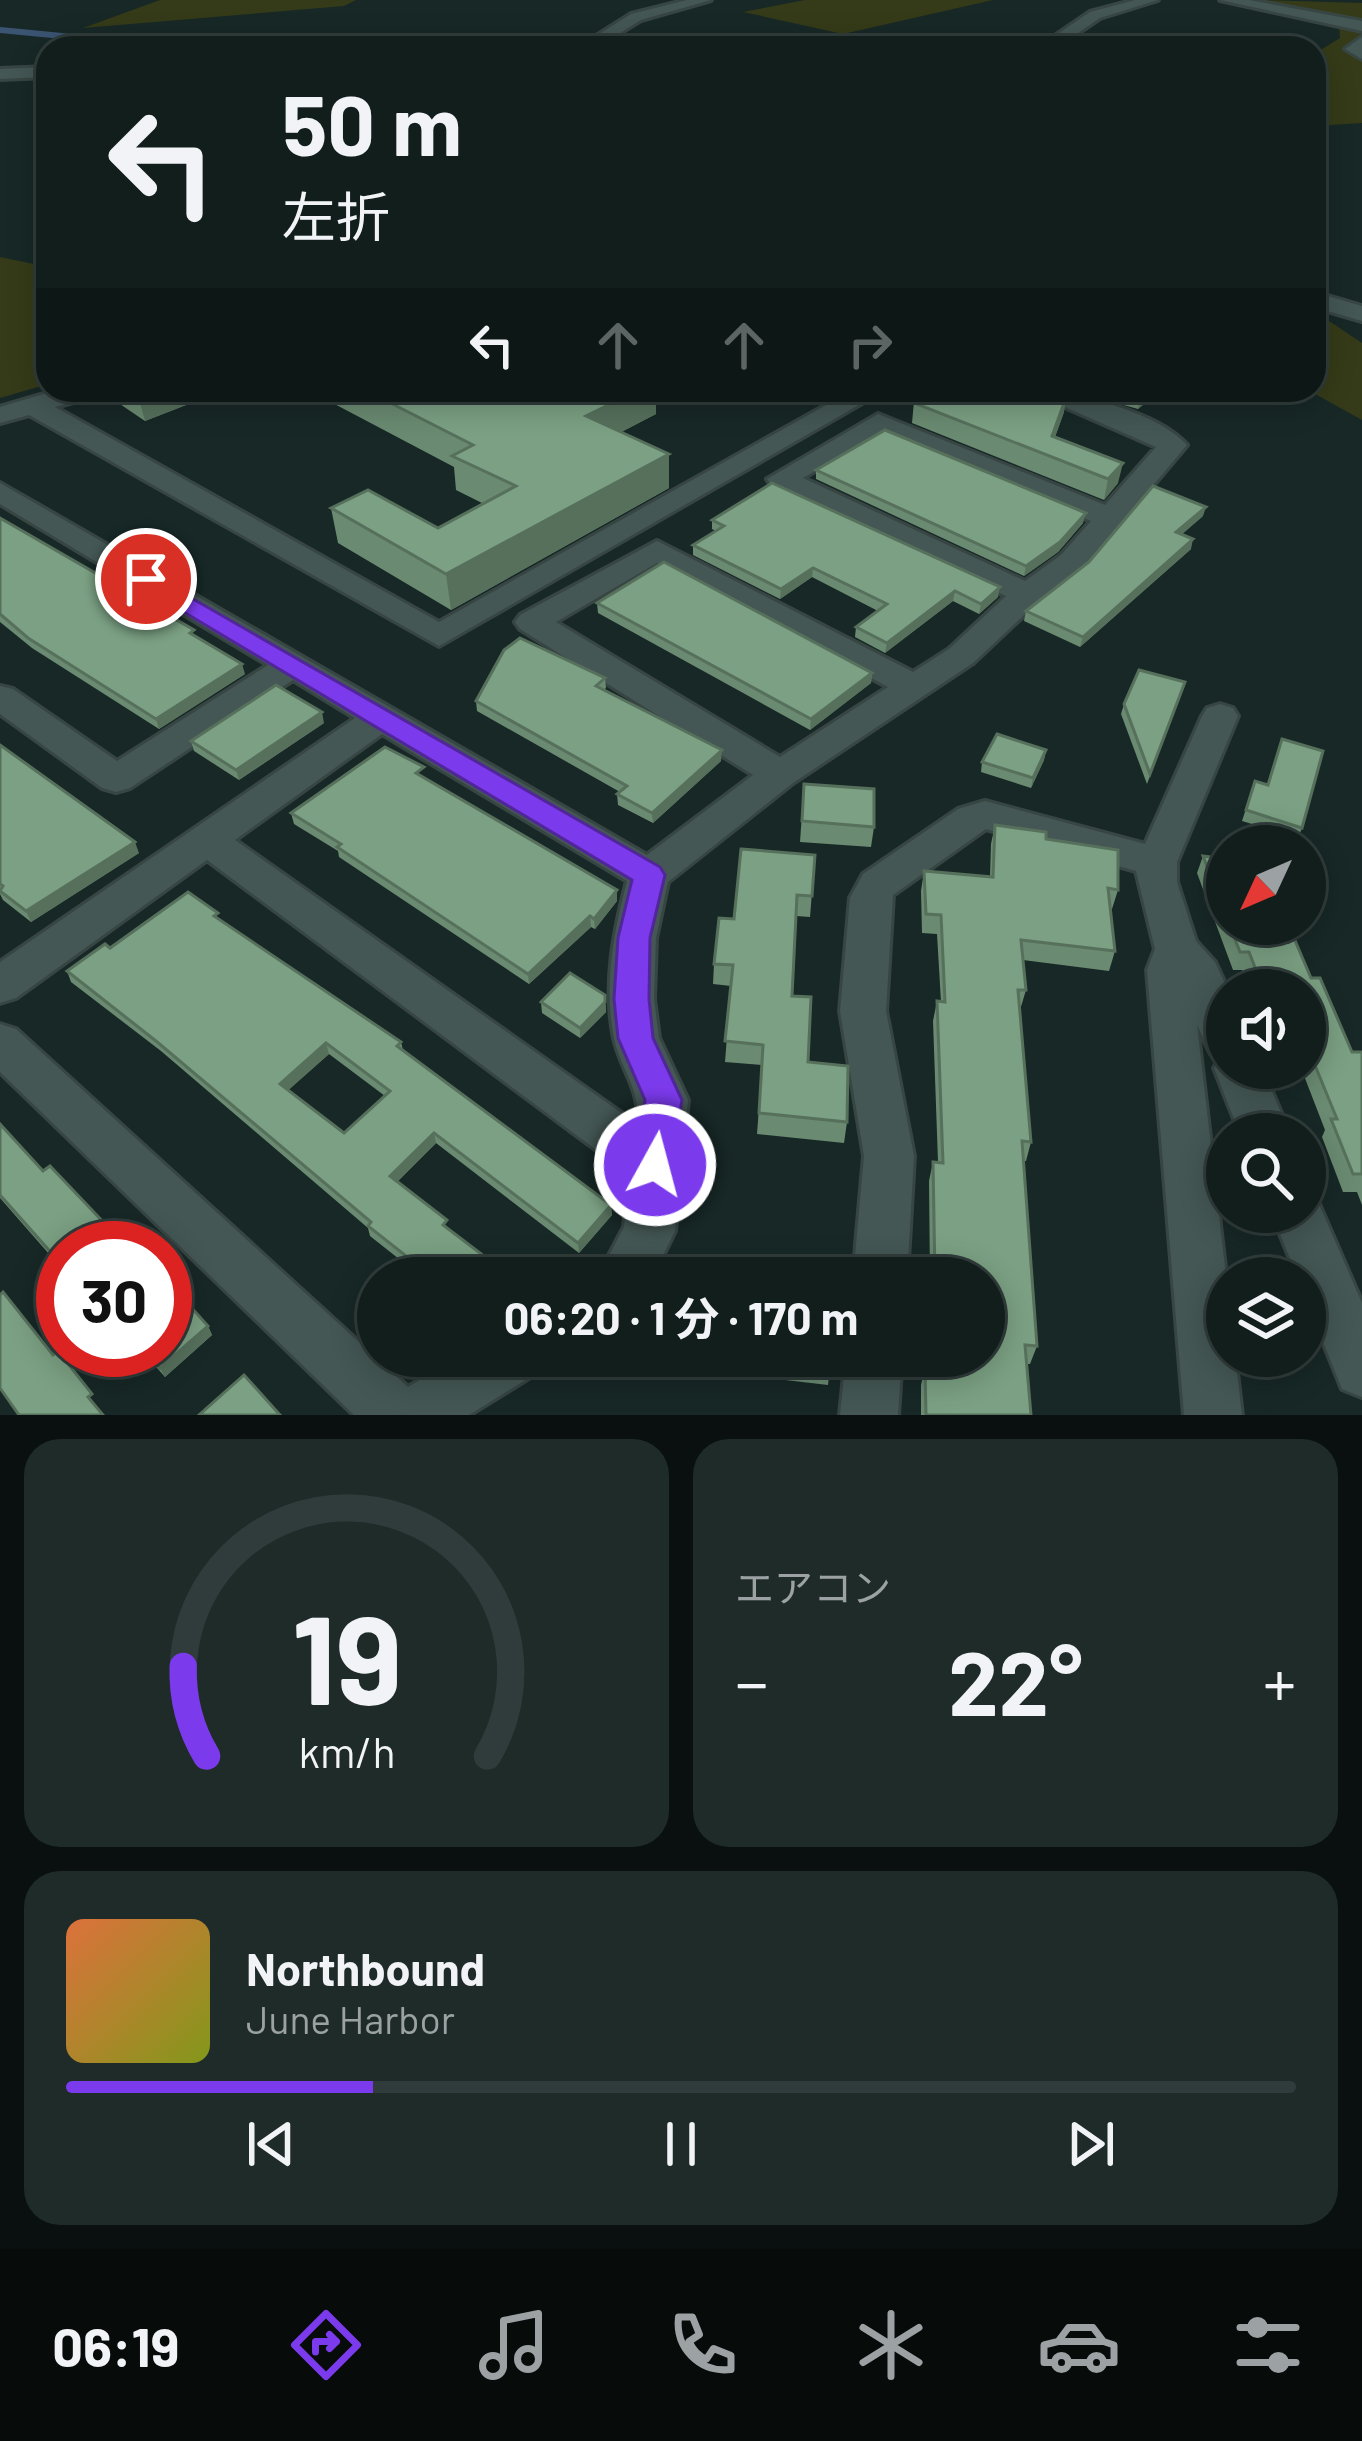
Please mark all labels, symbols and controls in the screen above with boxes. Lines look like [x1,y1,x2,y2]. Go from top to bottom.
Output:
text: 50 m [282,72,462,173]
icon: left [84,84,240,240]
text: 左折 [282,183,390,248]
icon: left [459,312,525,378]
icon: ahead [585,312,651,378]
icon: ahead [711,312,777,378]
icon: right [837,312,903,378]
pin [95,528,197,630]
icon: arrive [113,546,179,612]
north arrow [1206,825,1326,945]
map controls [1206,825,1326,1377]
button: sound [1206,969,1326,1089]
position arrow [592,1102,718,1228]
button: search [1206,1113,1326,1233]
speed limit sign: 30 [36,1221,192,1377]
button: layers [1206,1257,1326,1377]
text: 06:20 · 1 分 · 170 m [504,1290,858,1344]
text: エアコン [735,1563,891,1610]
text: 19 [291,1580,402,1730]
text: 22° [948,1626,1083,1734]
text: − [735,1641,768,1720]
text: + [1263,1641,1296,1720]
text: km/h [298,1725,395,1777]
text: Northbound [246,1941,485,1995]
text: June Harbor [246,1995,455,2042]
icon: previous [238,2111,304,2177]
icon: pause [648,2111,714,2177]
icon: next [1058,2111,1124,2177]
icon: directions [284,2303,368,2387]
icon: music [472,2303,556,2387]
icon: phone [661,2303,745,2387]
icon: climate [849,2303,933,2387]
icon: car [1037,2303,1121,2387]
icon: filters [1226,2303,1310,2387]
text: 06:19 [52,2313,179,2378]

